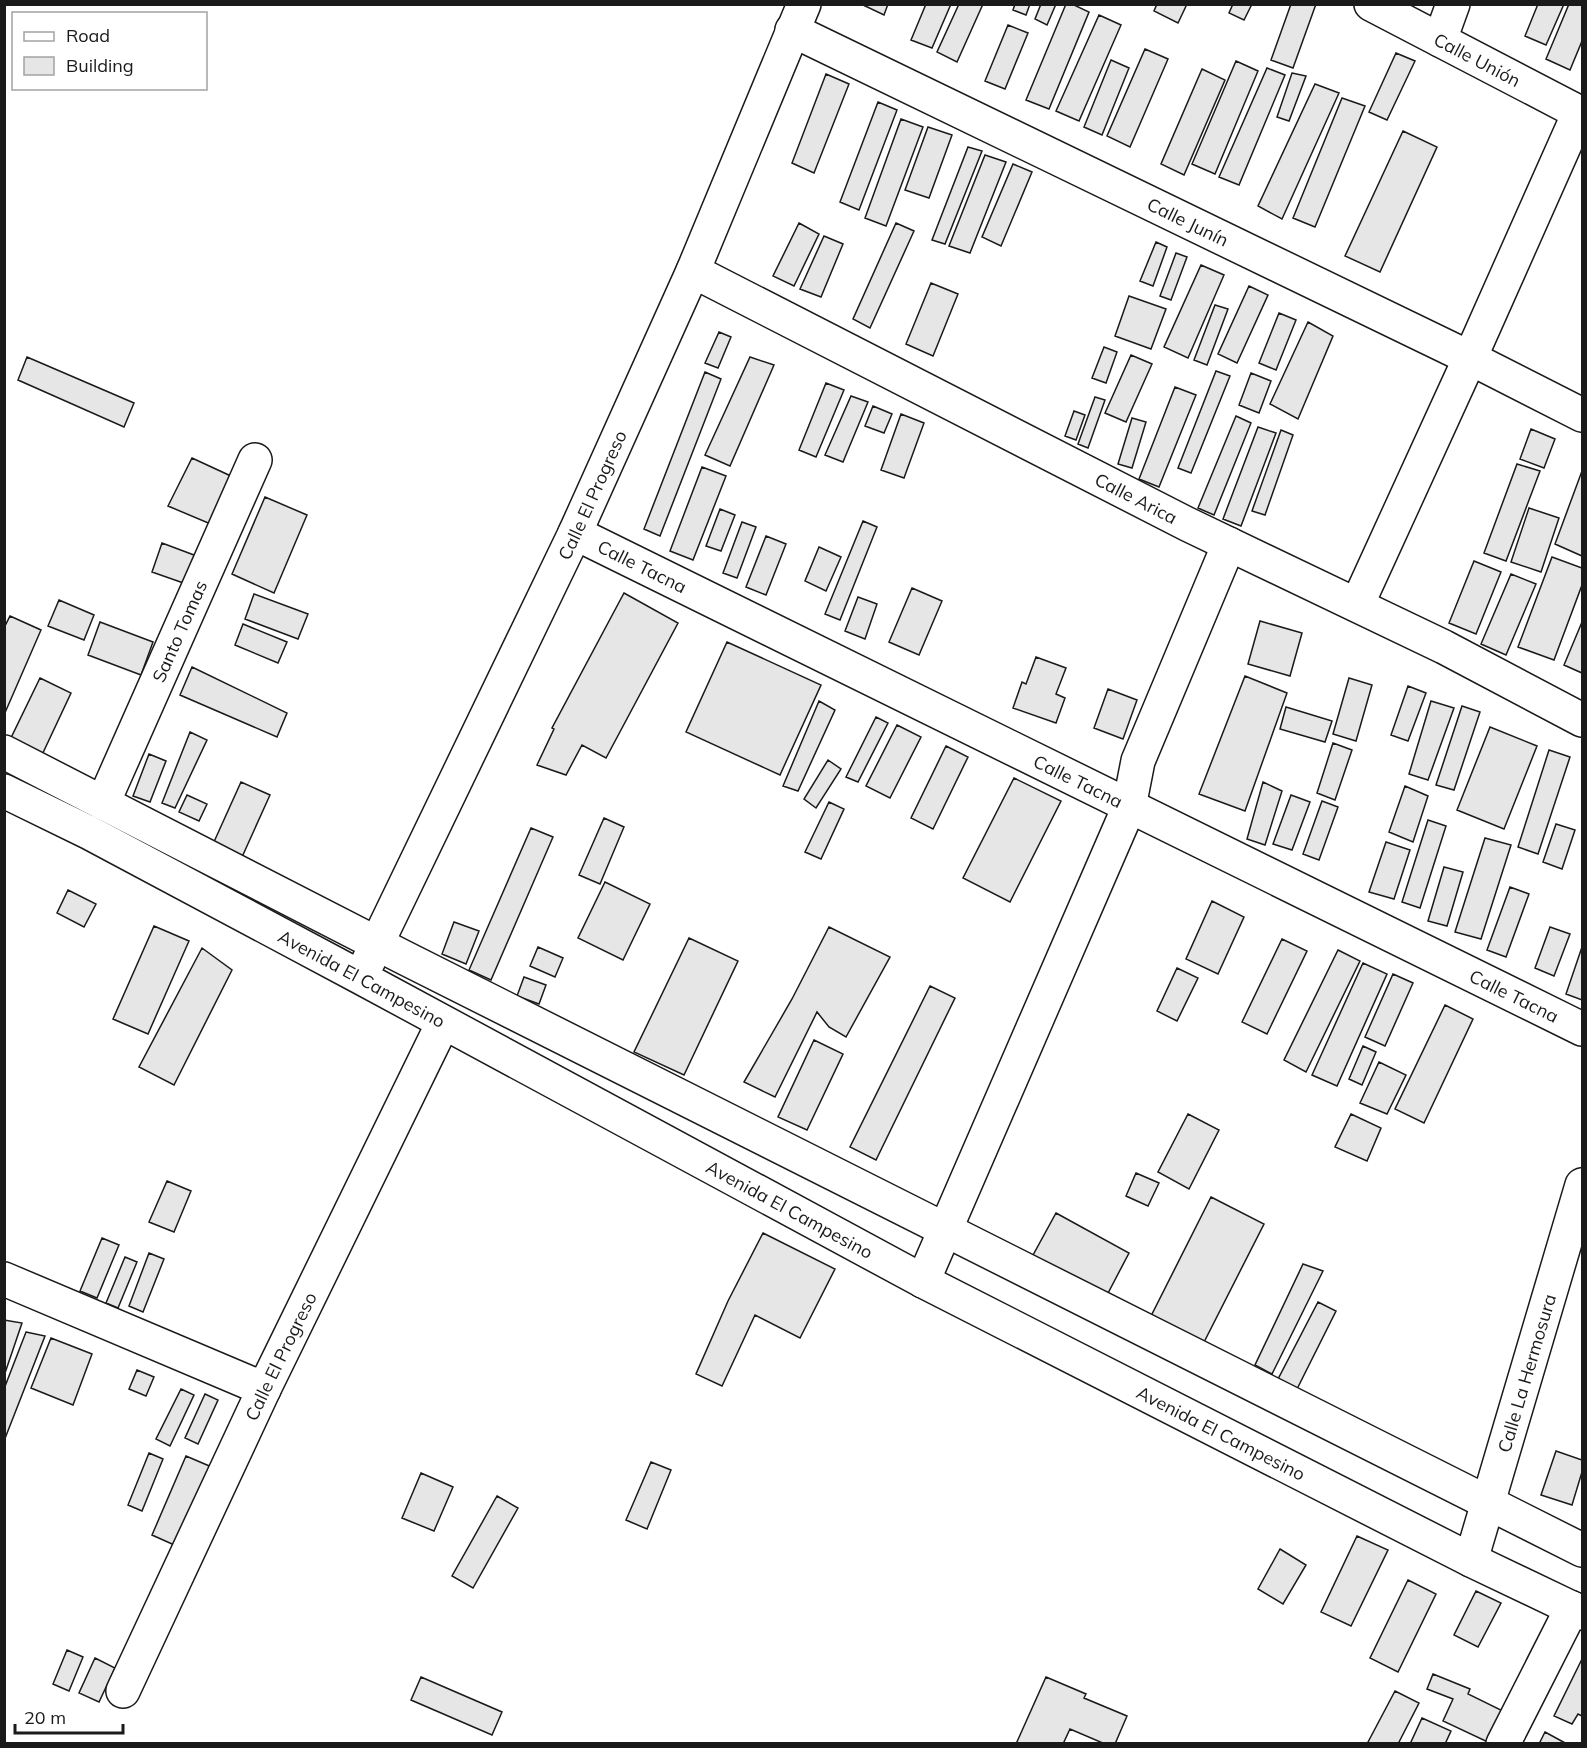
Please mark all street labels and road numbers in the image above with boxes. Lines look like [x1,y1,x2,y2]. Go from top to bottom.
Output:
street label: Calle Unión [1430,27,1525,92]
street label: Calle Junín [1144,192,1233,251]
street label: Calle El Progreso [552,426,631,564]
street label: Calle Arica [1091,467,1181,529]
street label: Calle Tacna [594,534,691,598]
street label: Santo Tomas [147,577,212,686]
street label: Calle Tacna [1030,749,1127,813]
street label: Avenida El Campesino [274,924,449,1032]
street label: Calle Tacna [1466,964,1563,1027]
street label: Avenida El Campesino [702,1155,877,1263]
street label: Calle El Progreso [239,1288,321,1424]
street label: Calle La Hermosura [1492,1291,1561,1455]
street label: Avenida El Campesino [1133,1380,1309,1485]

